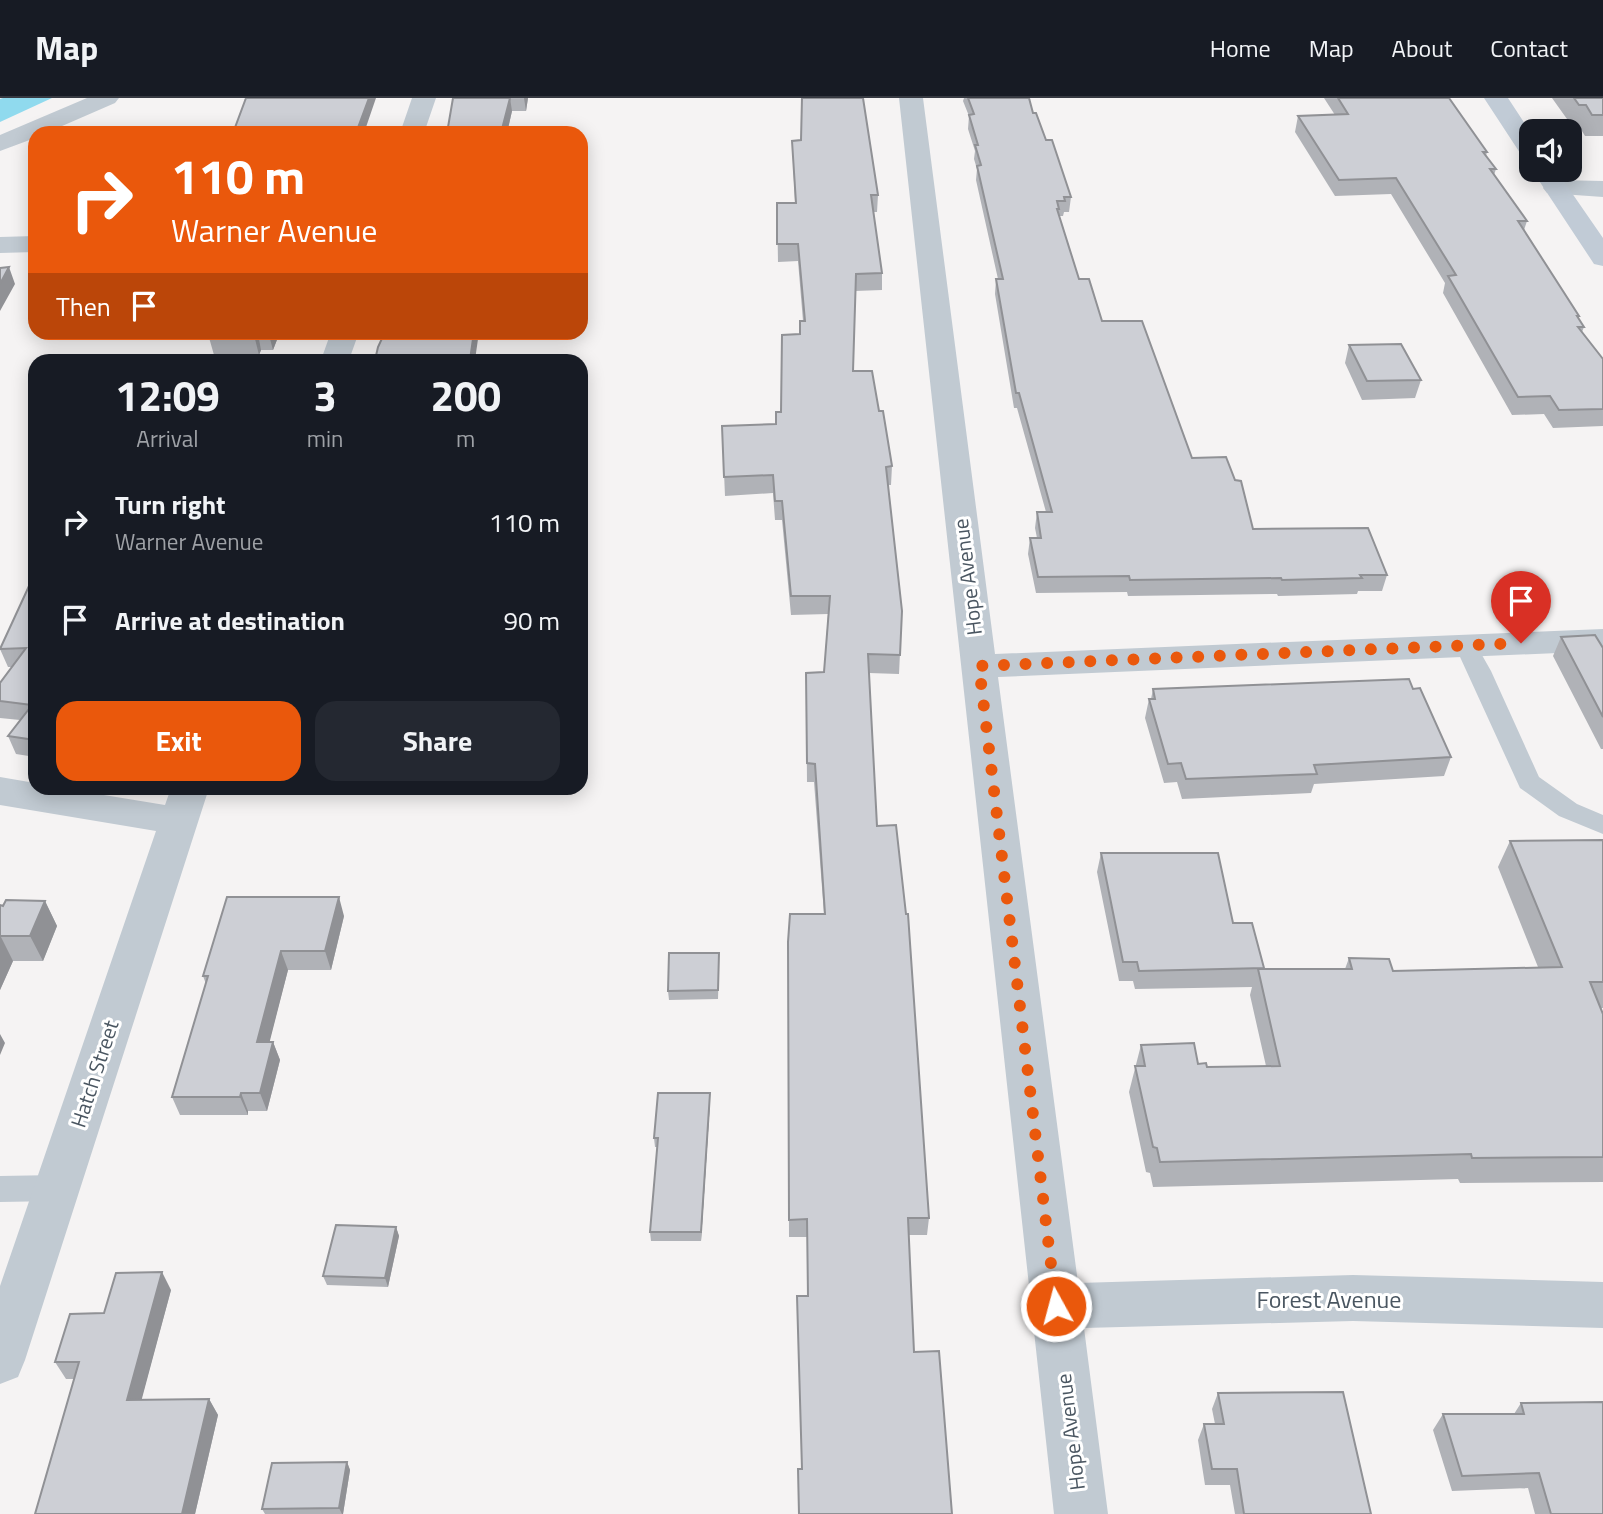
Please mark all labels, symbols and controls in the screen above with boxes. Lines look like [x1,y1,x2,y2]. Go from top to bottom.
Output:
text: Map [35,23,98,73]
text: Home [1210,30,1271,66]
text: Map [1309,30,1354,66]
text: About [1392,30,1452,66]
text: Contact [1490,30,1568,66]
map controls [1519,119,1582,182]
button: sound [1519,119,1582,182]
text: 110 m [171,138,305,213]
icon: right [56,154,147,245]
text: Warner Avenue [171,206,378,254]
text: Then [56,287,111,326]
icon: arrive [125,287,163,325]
text: 12:09 [115,363,220,427]
text: 3 [313,363,337,427]
text: 200 [430,363,501,427]
text: Arrival [136,421,199,456]
text: min [307,421,343,456]
text: m [456,421,475,456]
text: Turn right [115,485,226,524]
icon: right [56,503,94,541]
text: 110 m [489,503,560,542]
street label: Hope Avenue [944,517,990,637]
text: Warner Avenue [115,524,263,559]
pin [1491,571,1551,643]
icon: arrive [1502,582,1540,620]
icon: arrive [56,601,94,639]
text: Arrive at destination [115,601,345,640]
text: 90 m [503,601,560,640]
button: Exit [56,701,301,781]
button: Share [315,701,560,781]
street label: Hatch Street [62,1015,127,1132]
position arrow [1019,1269,1093,1343]
street label: Forest Avenue [1257,1281,1401,1317]
street label: Hope Avenue [1047,1372,1093,1492]

